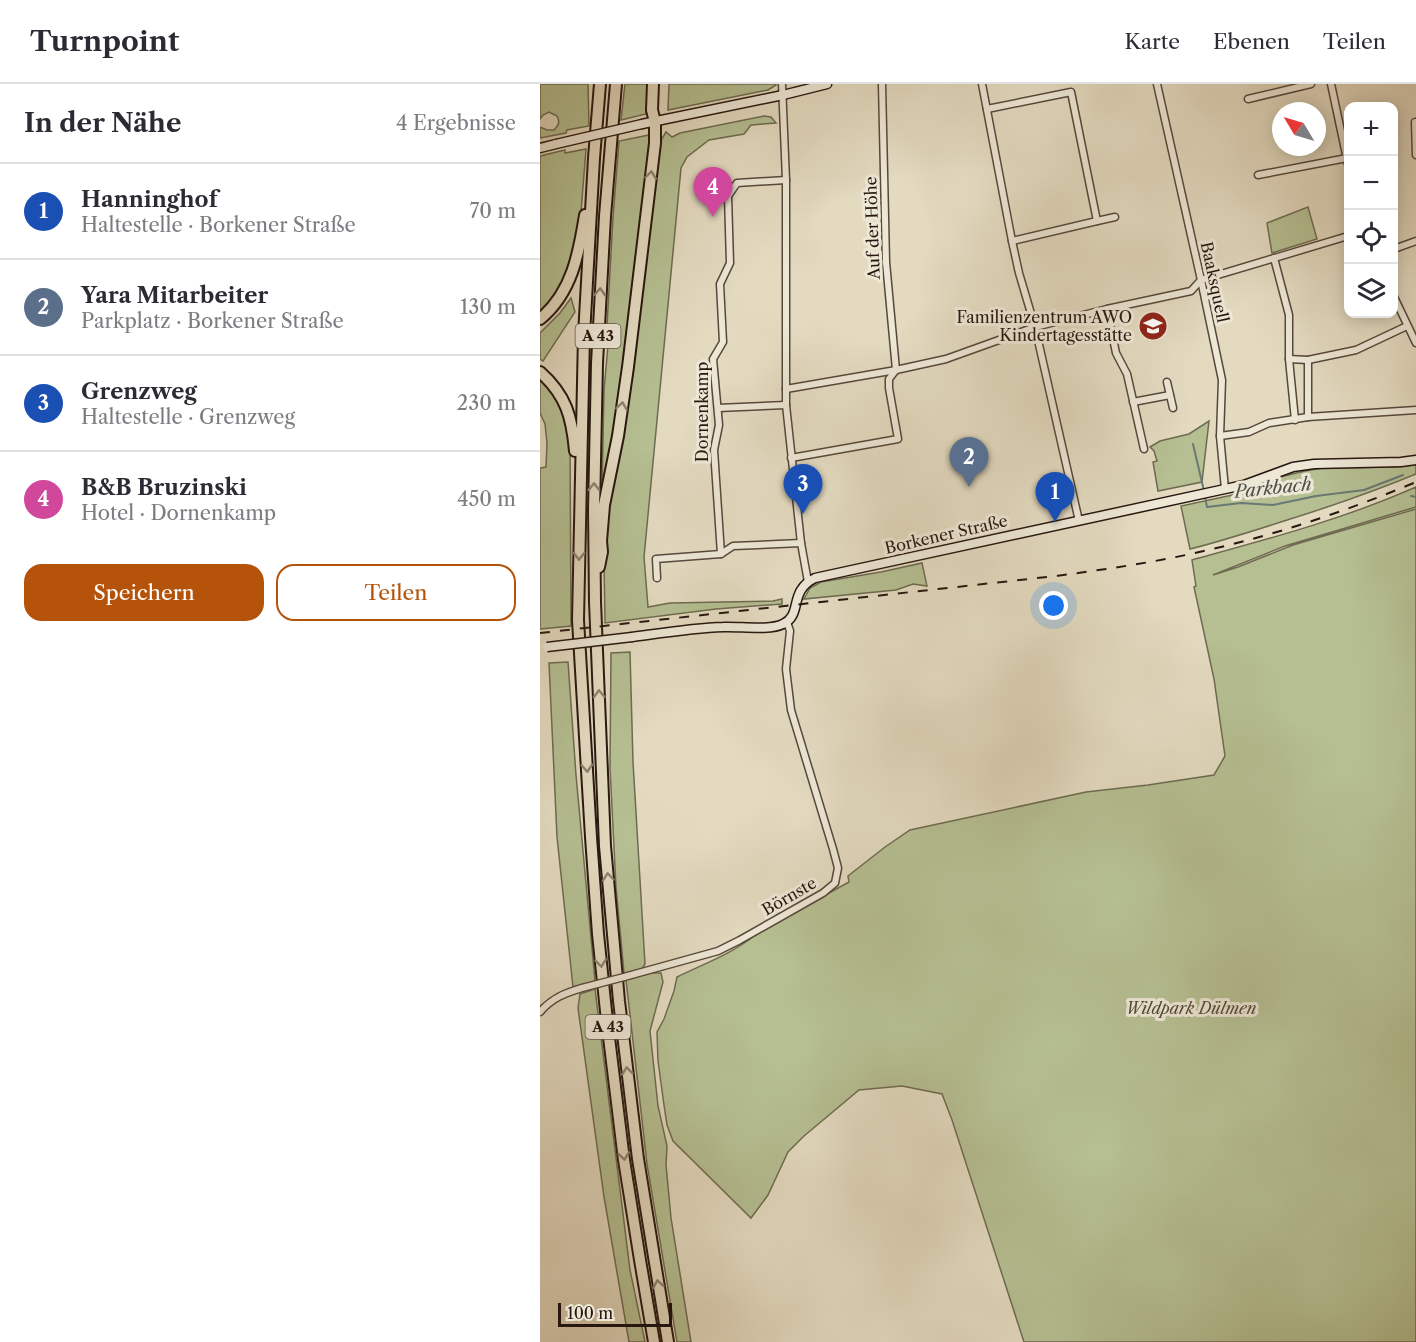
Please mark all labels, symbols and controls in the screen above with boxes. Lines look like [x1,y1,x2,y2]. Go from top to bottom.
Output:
text: Turnpoint [30,24,179,58]
text: Karte [1125,29,1180,54]
text: Ebenen [1213,29,1290,54]
text: Teilen [1323,29,1386,54]
north arrow [1272,102,1326,156]
map controls [1344,102,1398,318]
button: + [1344,102,1398,156]
text: In der Nähe [24,107,181,139]
text: 4 Ergebnisse [396,111,516,135]
button: − [1344,156,1398,210]
pin: 4 [694,168,732,217]
one-way arrow [645,170,657,179]
street label: Auf der Höhe [860,176,884,281]
text: Hanninghof [81,186,218,213]
text: 1 [39,199,48,223]
text: 70 m [470,199,516,223]
button: locate [1344,210,1398,264]
text: Haltestelle · Borkener Straße [81,213,356,237]
street label: Baaksquell [1197,240,1233,325]
button: layers [1344,264,1398,318]
text: Yara Mitarbeiter [81,282,268,309]
one-way arrow [594,288,607,297]
text: 2 [38,295,49,319]
text: 130 m [460,295,516,319]
place label: Familienzentrum AWO Kindertagesstätte [956,307,1132,345]
text: Parkplatz · Borkener Straße [81,309,344,333]
school or university icon: Familienzentrum AWO Kindertagesstätte [1137,310,1169,342]
road number: A 43 [576,324,620,348]
street label: Dornenkamp [692,362,712,462]
text: Grenzweg [81,378,197,405]
text: 3 [38,391,49,415]
text: 230 m [457,391,516,415]
one-way arrow [616,401,628,411]
text: Haltestelle · Grenzweg [81,405,295,429]
pin: 2 [950,438,988,487]
pin: 3 [784,464,822,514]
pin: 1 [1036,472,1074,522]
water label: Parkbach [1231,473,1313,503]
text: B&B Bruzinski [81,474,247,501]
one-way arrow [588,483,600,492]
text: 4 [38,487,49,511]
text: 450 m [457,487,516,511]
text: Hotel · Dornenkamp [81,501,276,525]
street label: Borkener Straße [883,510,1009,558]
one-way arrow [573,552,586,561]
button: Speichern [24,564,264,621]
button: Teilen [276,564,516,621]
your location [1039,591,1068,620]
one-way arrow [592,689,605,698]
one-way arrow [581,764,594,773]
one-way arrow [601,872,614,881]
street label: Börnste [758,873,820,919]
one-way arrow [594,958,607,967]
park label: Wildpark Dülmen [1126,998,1256,1018]
road number: A 43 [586,1015,630,1039]
one-way arrow [621,1066,633,1075]
one-way arrow [618,1152,630,1161]
one-way arrow [652,1280,665,1290]
scale bar [558,1300,672,1328]
text: 100 m [567,1303,613,1323]

